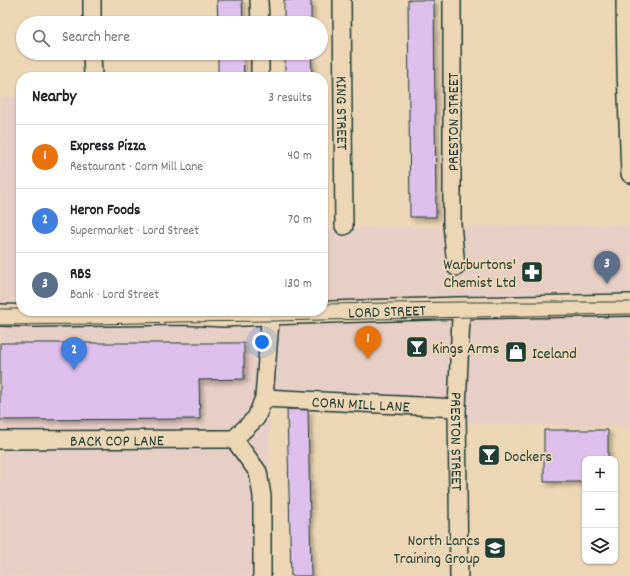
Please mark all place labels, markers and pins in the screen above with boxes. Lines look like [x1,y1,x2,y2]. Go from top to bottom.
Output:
pin: 3 [594,251,620,284]
place label: Warburtons' Chemist Ltd [443,254,516,295]
pharmacy icon: Warburtons' Chemist Ltd [519,259,545,285]
pin: 1 [355,326,381,359]
bar icon: Kings Arms [404,334,430,360]
pin: 2 [61,337,87,370]
place label: Kings Arms [432,338,500,361]
shop icon: Iceland [503,339,529,365]
place label: Iceland [532,343,577,366]
bar icon: Dockers [476,442,502,468]
place label: Dockers [504,446,552,469]
place label: North Lancs Training Group [393,530,480,571]
school or university icon: North Lancs Training Group [482,535,508,561]

